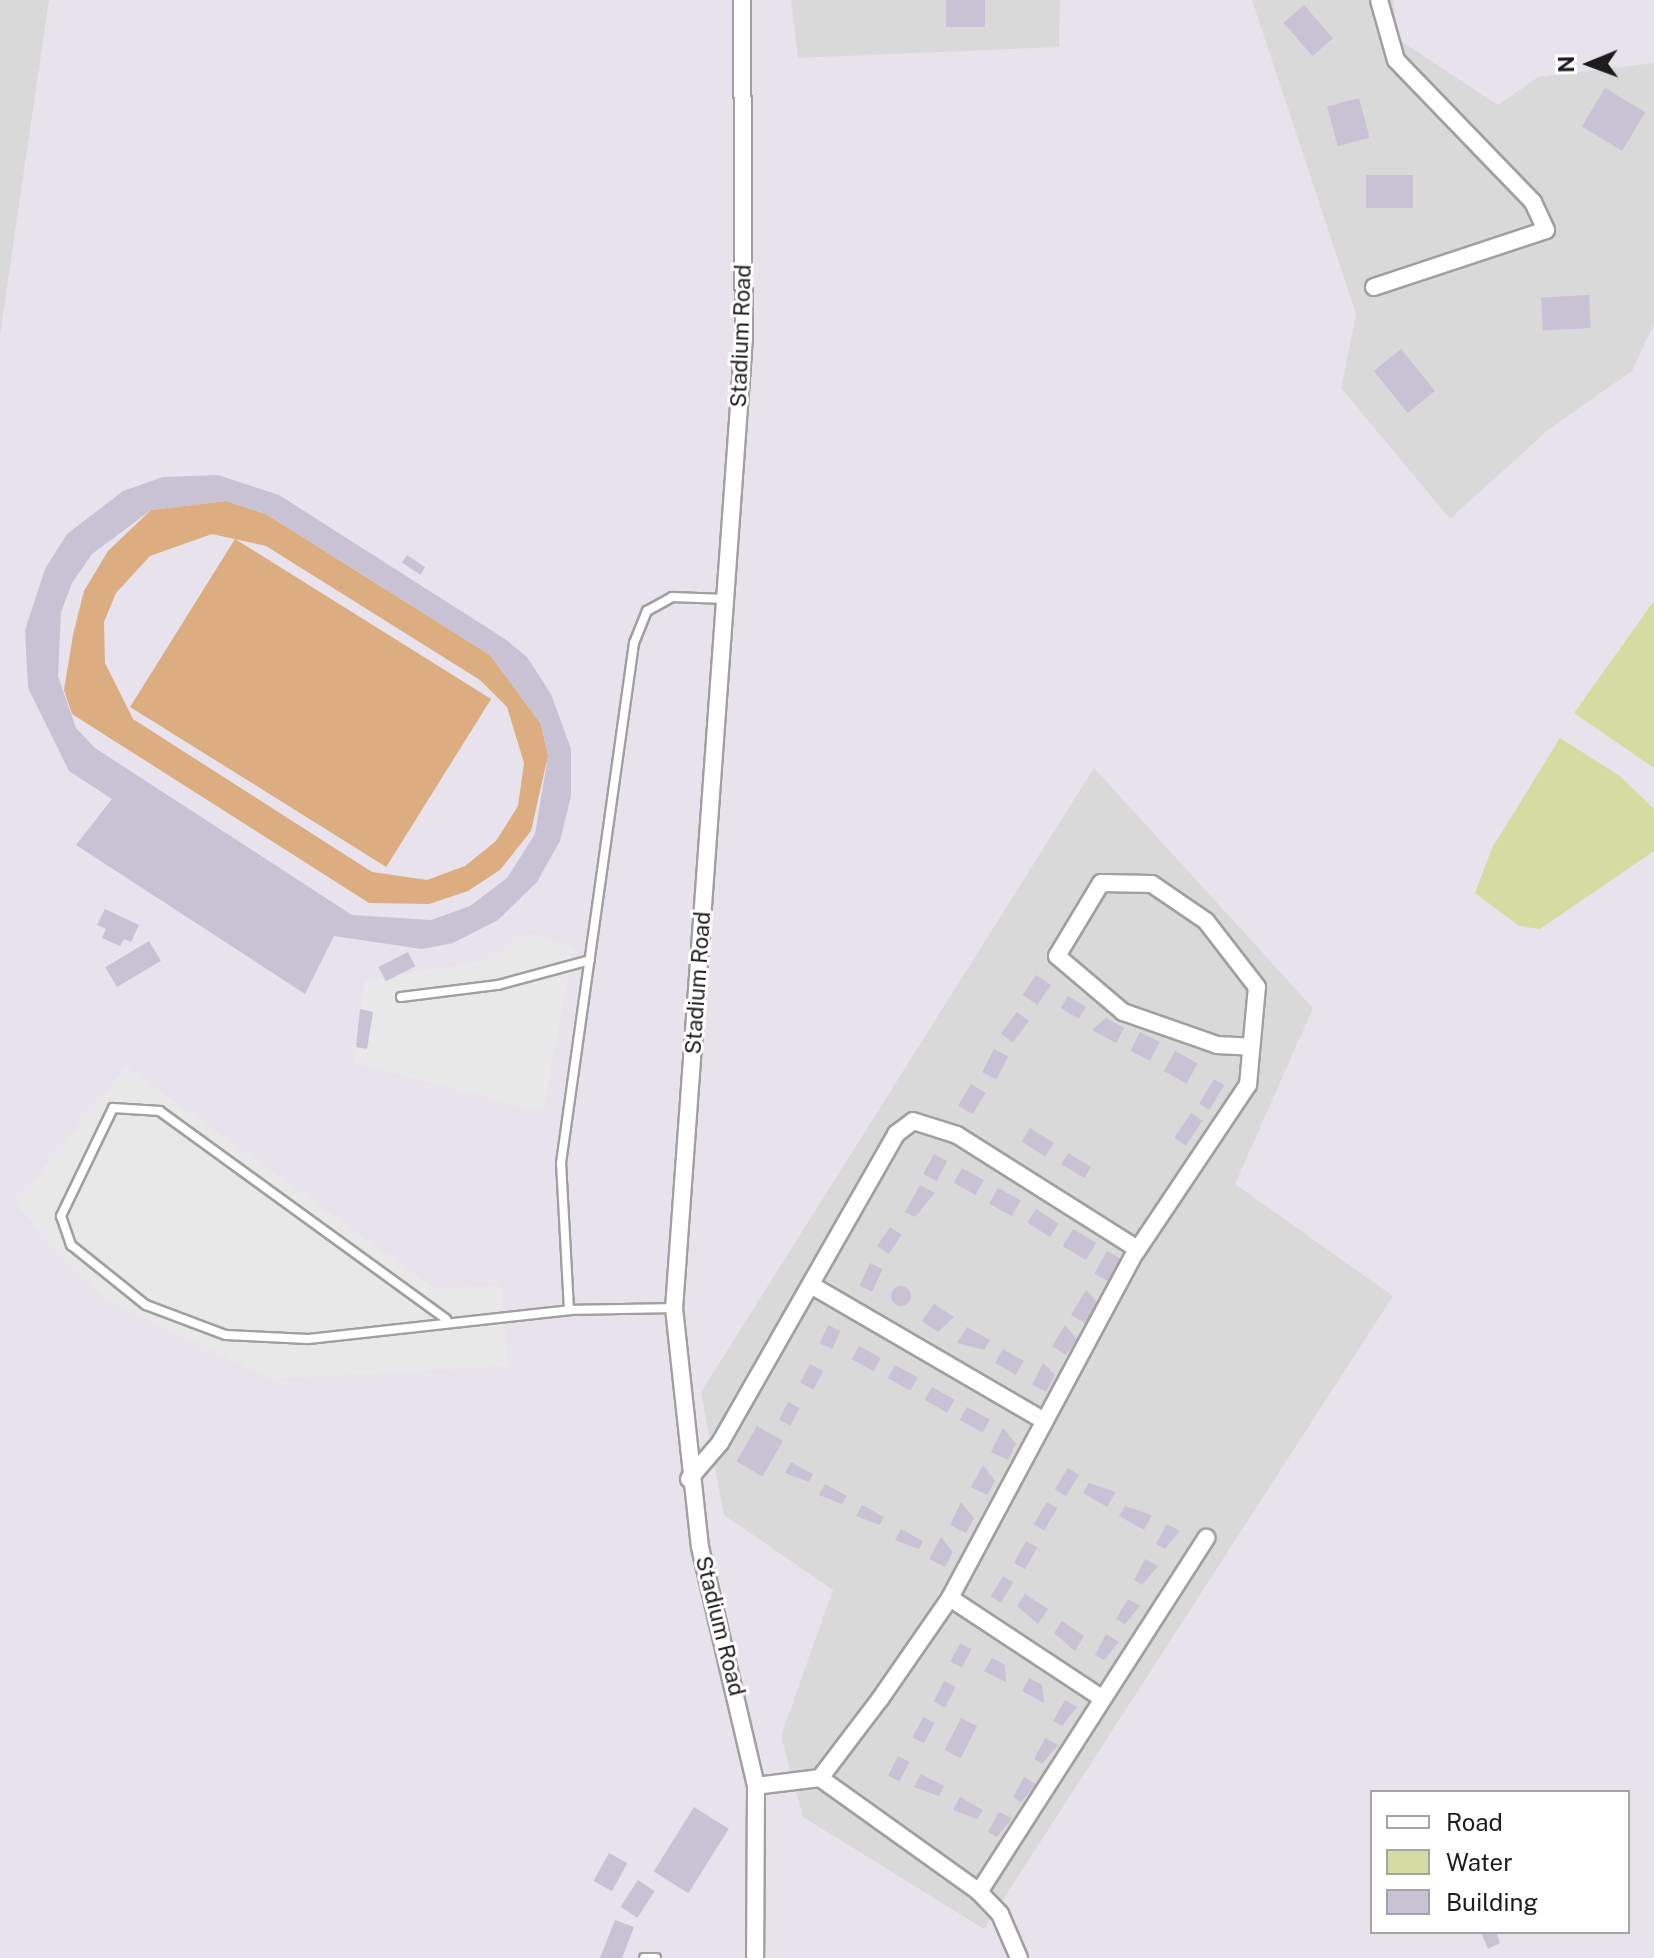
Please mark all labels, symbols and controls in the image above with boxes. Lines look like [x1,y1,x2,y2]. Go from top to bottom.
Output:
north arrow [1550,24,1630,104]
text: N [1553,56,1579,73]
street label: Stadium Road [725,264,757,408]
street label: Stadium Road [680,911,716,1055]
street label: Stadium Road [690,1553,750,1699]
legend [1370,1790,1630,1934]
text: Road [1446,1808,1503,1836]
text: Water [1446,1848,1513,1876]
text: Building [1446,1888,1538,1916]

